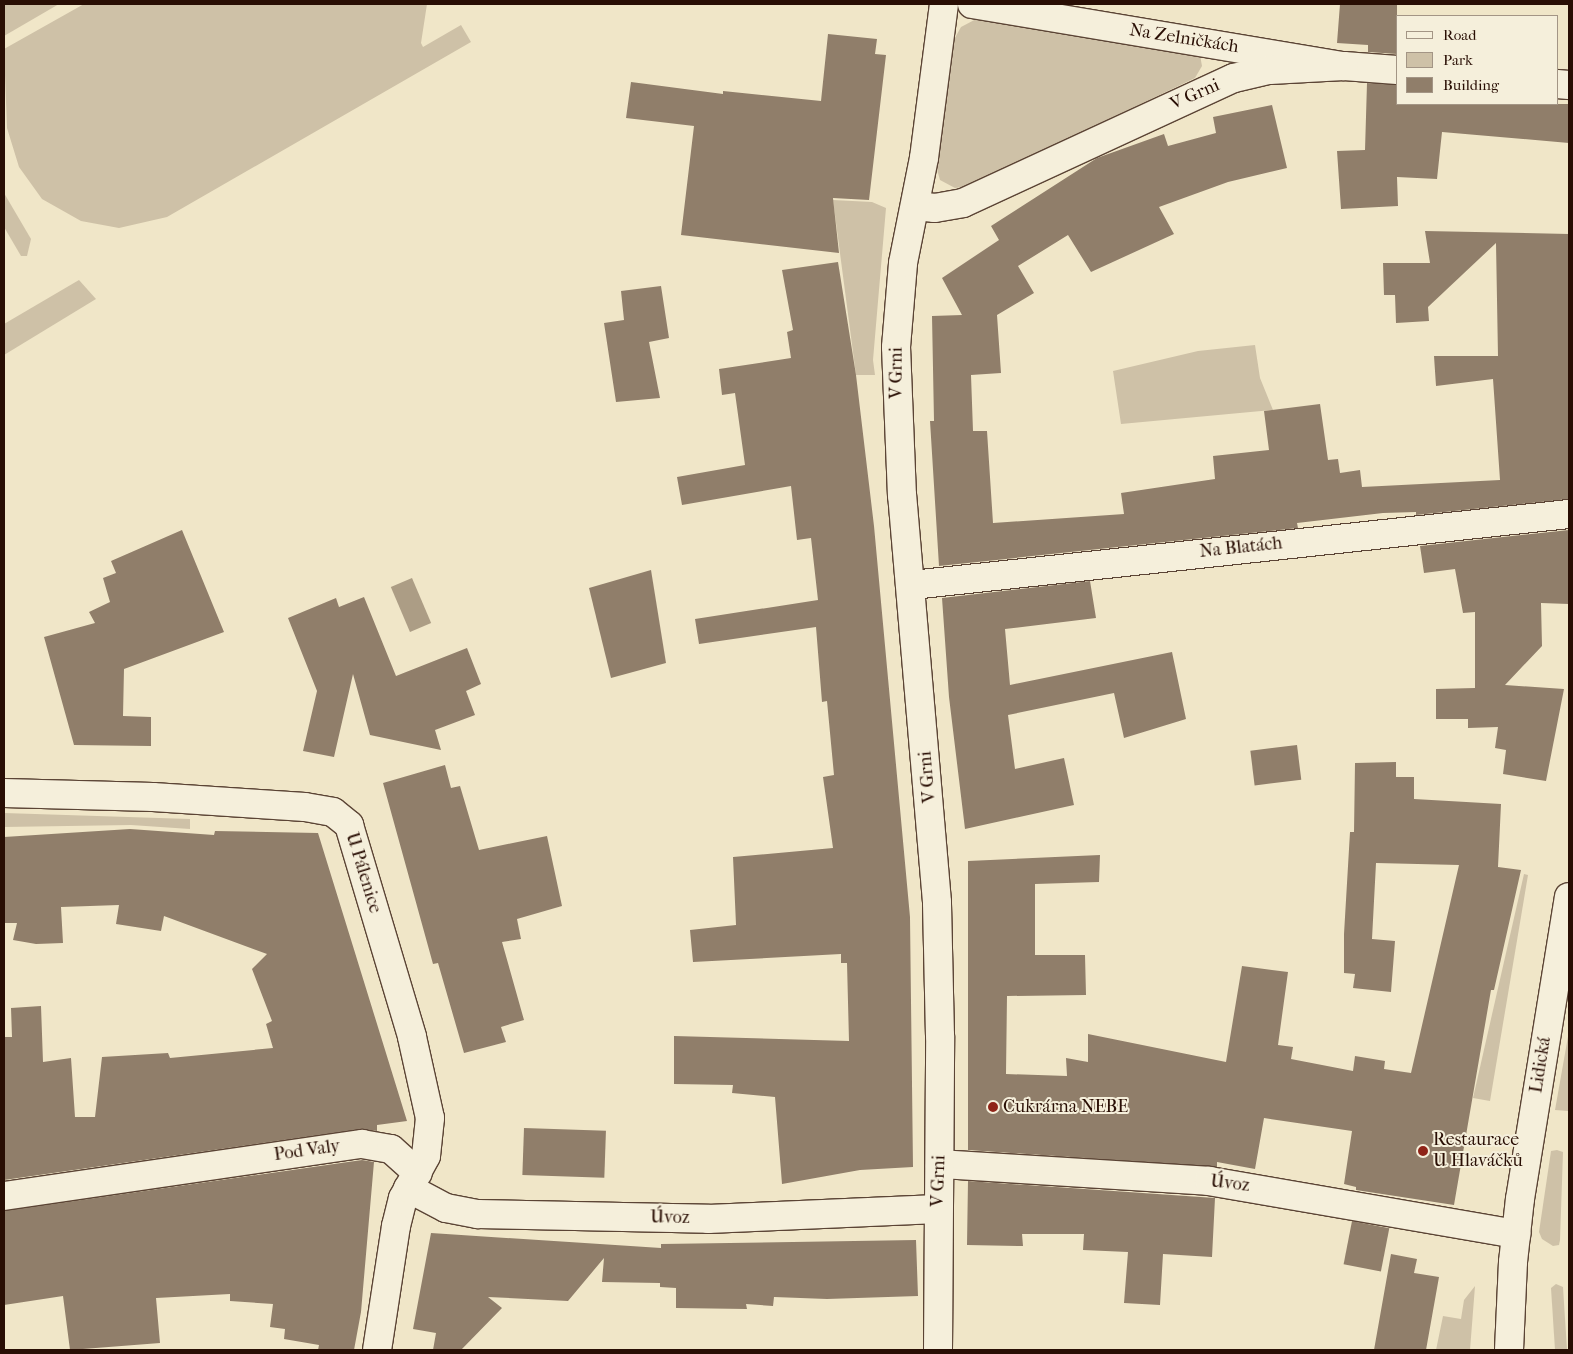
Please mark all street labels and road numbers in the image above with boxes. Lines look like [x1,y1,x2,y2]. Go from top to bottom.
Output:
street label: Na Zelničkách [1128,20,1240,58]
street label: V Grni [1167,75,1223,115]
street label: V Grni [886,347,908,399]
street label: Na Blatách [1199,533,1283,563]
street label: V Grni [915,750,941,804]
street label: U Pálenice [341,830,385,916]
street label: Lidická [1526,1035,1556,1095]
street label: Pod Valy [273,1136,341,1166]
street label: V Grni [927,1155,951,1207]
street label: Úvoz [1209,1171,1251,1197]
street label: Úvoz [650,1207,690,1229]

